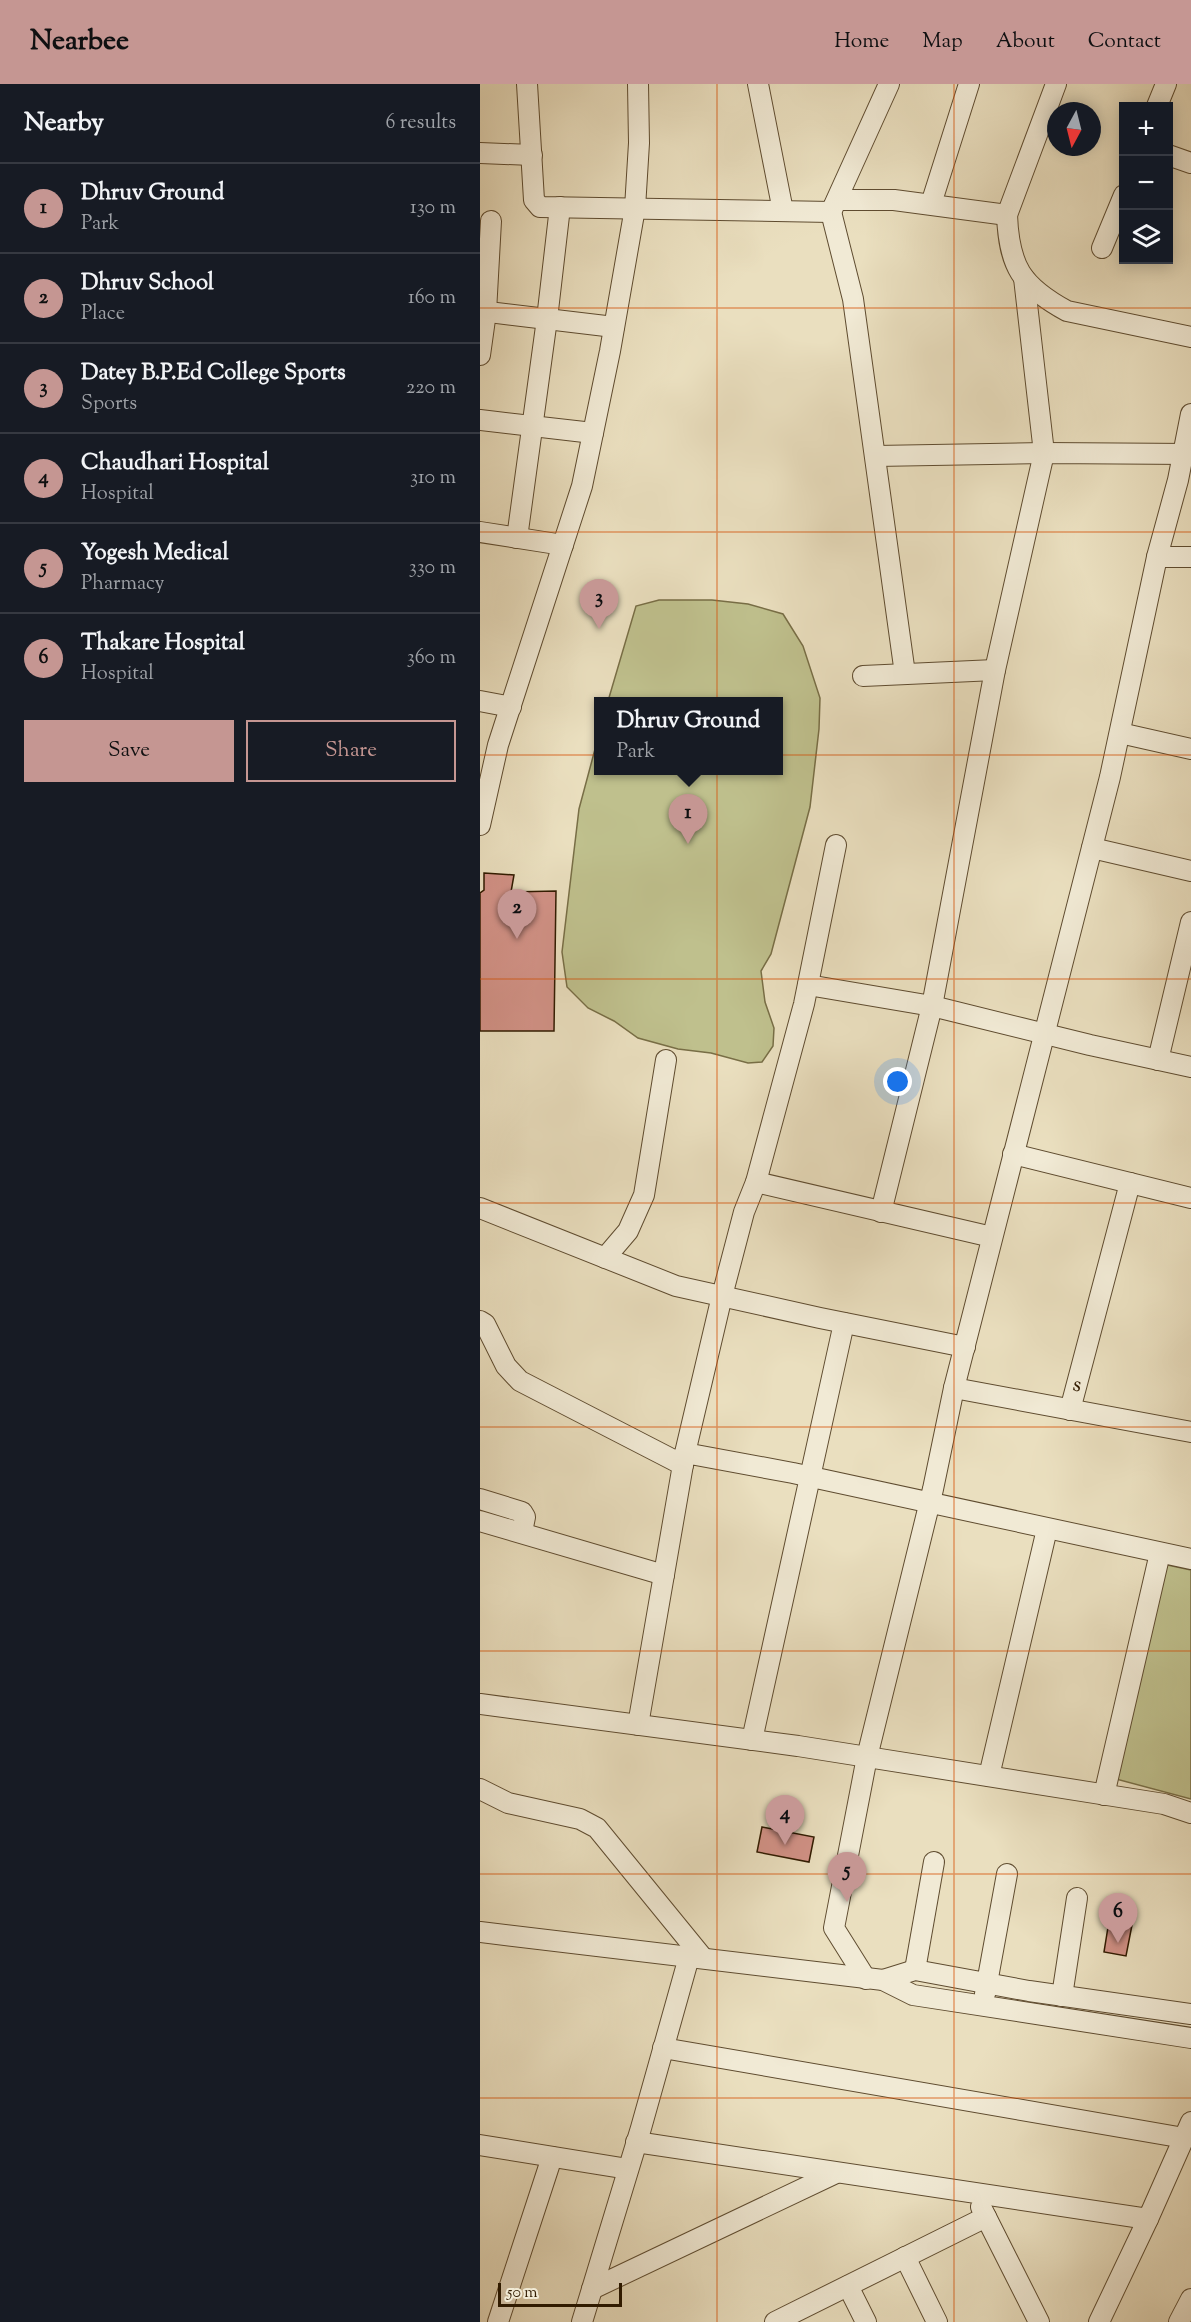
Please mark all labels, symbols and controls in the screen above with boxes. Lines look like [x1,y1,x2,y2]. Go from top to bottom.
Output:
text: Nearbee [30,22,129,62]
text: Home [834,27,889,57]
text: Map [922,27,963,57]
text: About [996,27,1055,57]
text: Contact [1088,27,1161,57]
north arrow [1047,102,1101,156]
map controls [1119,102,1173,264]
button: + [1119,102,1173,156]
text: Nearby [24,105,104,142]
text: 6 results [386,109,456,138]
button: − [1119,156,1173,210]
text: Dhruv Ground [81,178,224,210]
text: 1 [40,194,47,223]
text: 130 m [410,194,456,223]
text: Park [81,210,119,239]
button: layers [1119,210,1173,264]
text: Dhruv School [81,268,214,300]
text: 2 [39,284,48,313]
text: 160 m [408,284,456,313]
text: Place [81,300,125,329]
text: Datey B.P.Ed College Sports [81,358,346,390]
text: 3 [39,374,48,403]
text: 220 m [406,374,456,403]
text: Sports [81,390,137,419]
text: Chaudhari Hospital [81,448,269,480]
text: 4 [38,464,49,493]
text: 310 m [410,464,456,493]
text: Hospital [81,480,154,509]
text: Yogesh Medical [81,538,229,570]
text: 5 [40,554,47,583]
text: 330 m [409,554,456,583]
text: Pharmacy [81,570,164,599]
pin: 3 [580,580,618,629]
text: Thakare Hospital [81,628,245,660]
text: 6 [39,644,48,673]
text: 360 m [407,644,456,673]
text: Hospital [81,660,154,689]
popup [594,697,783,775]
text: Dhruv Ground [617,706,760,738]
button: Save [24,720,234,782]
button: Share [246,720,456,782]
text: Park [617,738,655,767]
pin: 1 [668,794,708,844]
pin: 2 [498,890,537,939]
your location [883,1067,912,1096]
street label: s [1070,1369,1084,1403]
pin: 4 [766,1796,804,1845]
pin: 5 [828,1852,866,1902]
pin: 6 [1098,1894,1138,1943]
scale bar [498,2280,622,2308]
text: 50 m [507,2282,538,2305]

